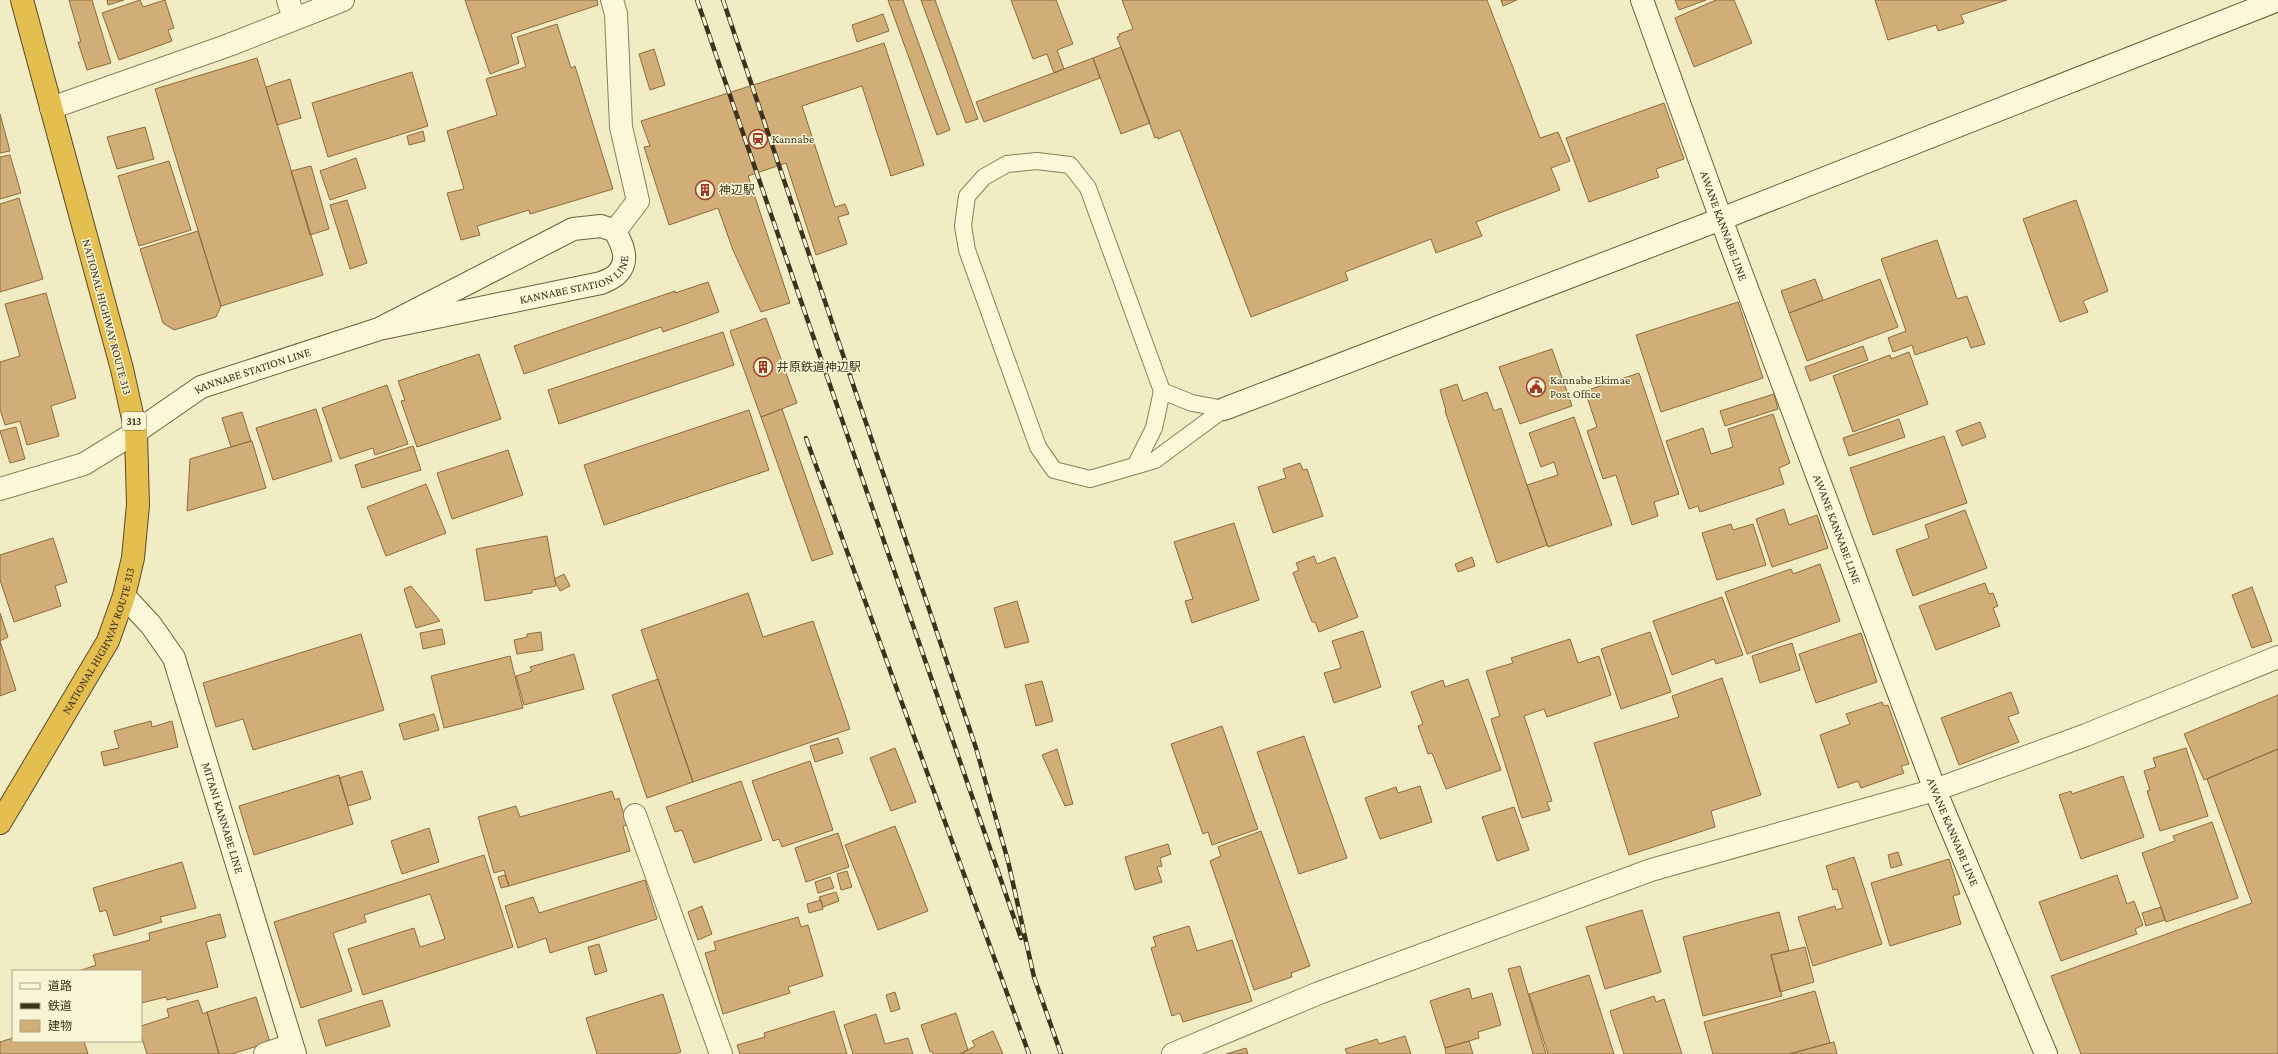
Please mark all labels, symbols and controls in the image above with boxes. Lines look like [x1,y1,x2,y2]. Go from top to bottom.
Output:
station icon: Kannabe [747,128,769,150]
place label: Kannabe [772,132,814,146]
street label: AWANE KANNABE LINE [1697,169,1751,283]
building icon: 神辺駅 [694,179,716,201]
place label: 神辺駅 [719,183,755,197]
street label: NATIONAL HIGHWAY ROUTE 313 [79,238,135,397]
street label: KANNABE STATION LINE [518,255,631,307]
street label: KANNABE STATION LINE [191,345,313,397]
building icon: 井原鉄道神辺駅 [752,356,774,378]
place label: 井原鉄道神辺駅 [777,360,861,374]
place label: Kannabe Ekimae Post Office [1550,373,1630,401]
public building icon: Kannabe Ekimae Post Office [1525,376,1547,398]
road number: 313 [122,412,146,430]
street label: AWANE KANNABE LINE [1810,472,1864,586]
street label: NATIONAL HIGHWAY ROUTE 313 [59,566,138,717]
street label: MITANI KANNABE LINE [199,760,247,876]
street label: AWANE KANNABE LINE [1924,776,1982,889]
legend [12,970,142,1042]
text: 道路 [48,979,72,993]
text: 鉄道 [48,999,72,1013]
text: 建物 [48,1019,72,1033]

